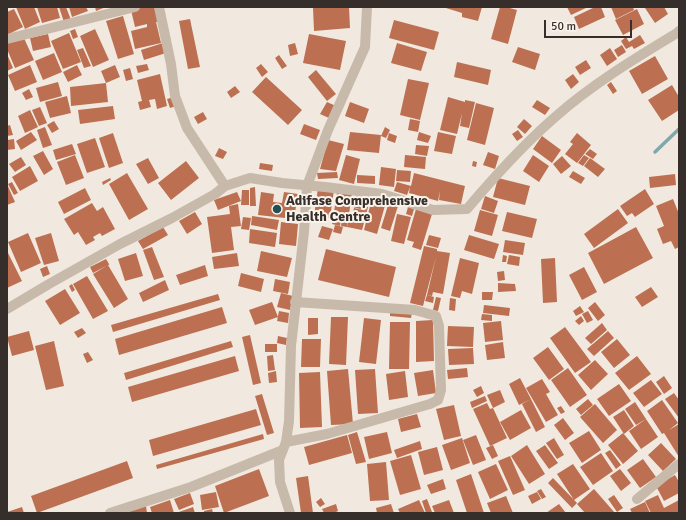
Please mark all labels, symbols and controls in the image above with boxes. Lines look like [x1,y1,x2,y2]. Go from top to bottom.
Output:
scale bar [546,12,634,38]
text: 50 m [551,19,576,34]
place label: Adifase Comprehensive Health Centre [286,193,428,226]
marker: Adifase Comprehensive Health Centre [271,203,283,215]

